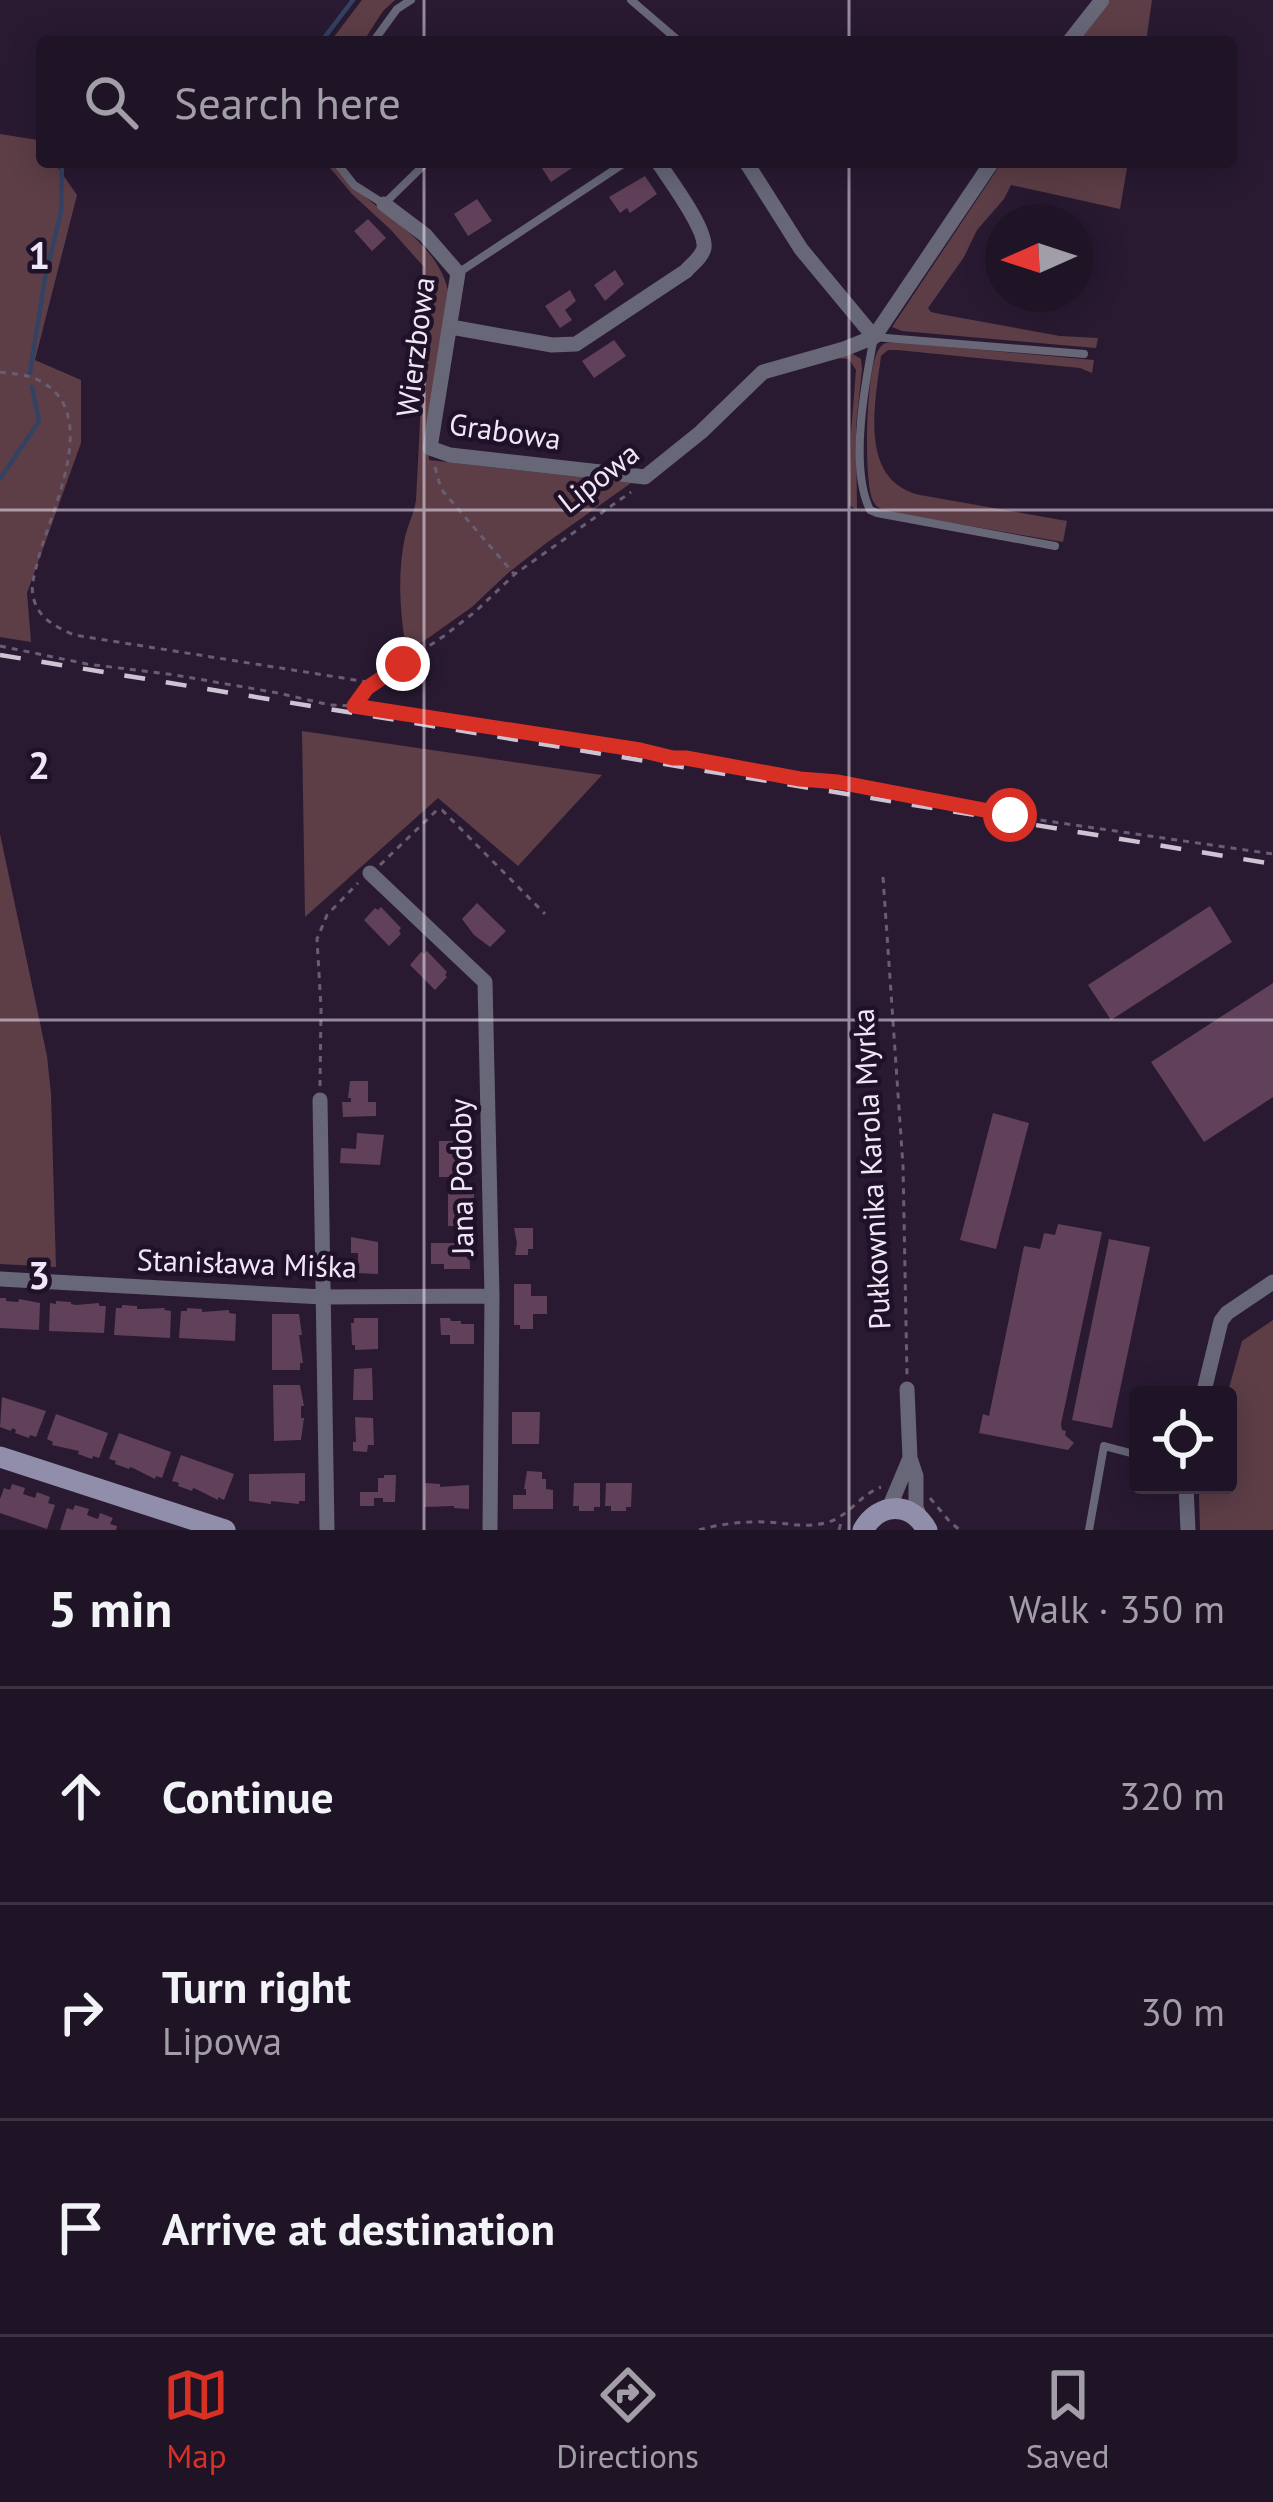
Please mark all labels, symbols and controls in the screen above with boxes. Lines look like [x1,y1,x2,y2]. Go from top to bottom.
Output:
search box [36,36,1237,168]
icon: search [78,69,144,135]
text: Search here [174,73,401,131]
north arrow [985,204,1093,312]
text: 1 [28,229,50,280]
street label: Wierzbowa [387,275,442,419]
street label: Grabowa [447,403,564,458]
street label: Lipowa [550,433,647,521]
route end [376,637,430,691]
text: 2 [28,739,50,790]
route start [983,788,1037,842]
street label: Pułkownika Karola Myrka [843,1007,898,1331]
street label: Jana Podoby [440,1098,481,1258]
street label: Stanisława Miśka [136,1239,358,1286]
text: 3 [28,1249,50,1300]
map controls [1129,1386,1237,1494]
button: locate [1129,1386,1237,1494]
text: 5 min [48,1575,172,1641]
text: Walk · 350 m [1009,1583,1225,1634]
icon: ahead [48,1763,114,1829]
text: Continue [162,1767,334,1825]
text: 320 m [1119,1770,1225,1821]
text: Turn right [162,1957,351,2015]
icon: right [48,1979,114,2045]
text: 30 m [1140,1986,1225,2037]
text: Lipowa [162,2015,282,2066]
icon: arrive [48,2195,114,2261]
text: Arrive at destination [162,2199,555,2257]
tab: Map [163,2362,229,2477]
tab: Directions [556,2362,699,2477]
tab: Saved [1026,2362,1110,2477]

